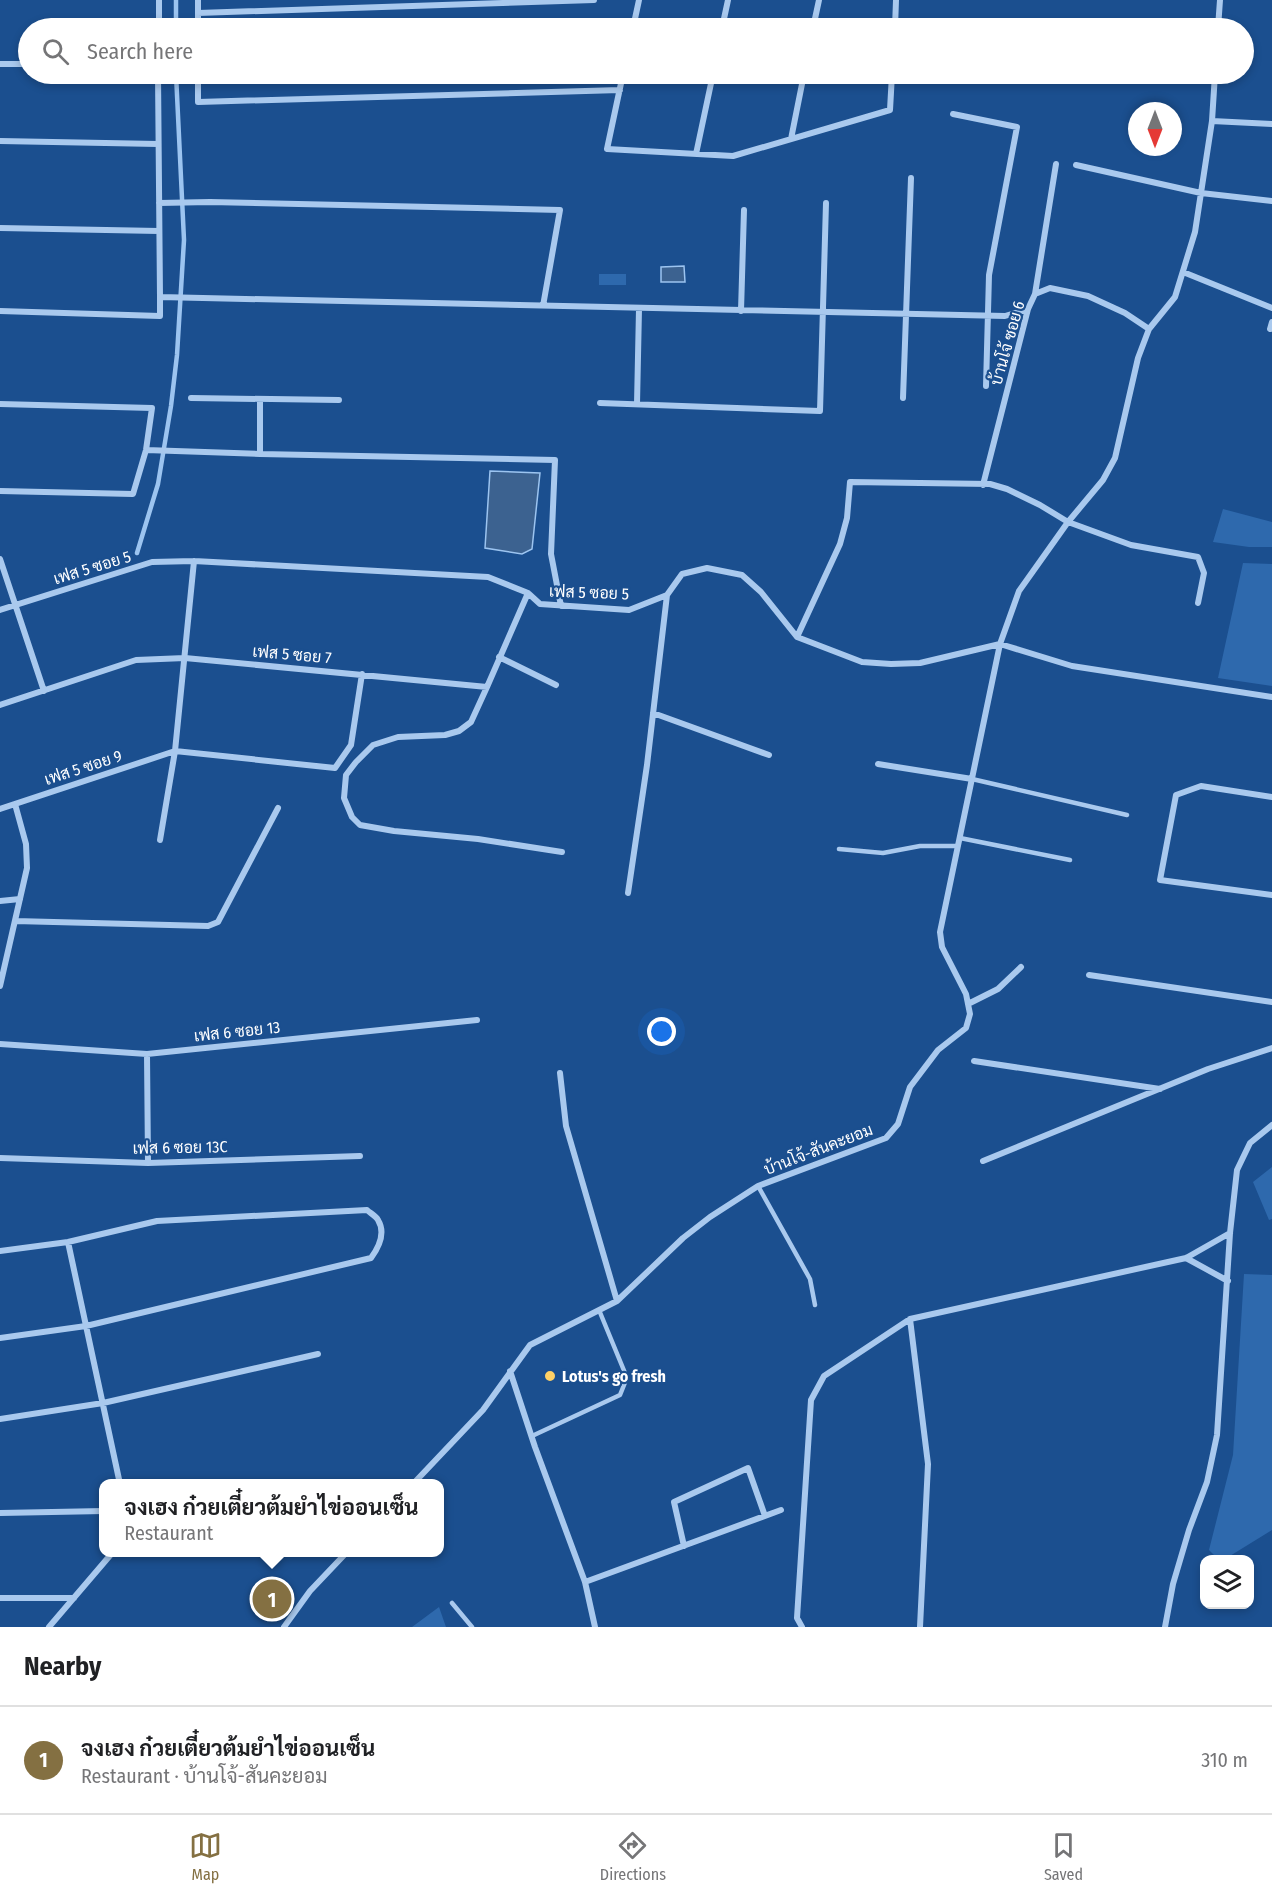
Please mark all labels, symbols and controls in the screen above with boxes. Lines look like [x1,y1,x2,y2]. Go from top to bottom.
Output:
search box [18,18,1254,84]
icon: search [39,35,72,68]
text: Search here [87,38,193,65]
north arrow [1128,102,1182,156]
street label: บ้านโจ้ ซอย 6 [984,298,1029,388]
street label: เฟส 5 ซอย 5 [51,547,133,588]
street label: เฟส 5 ซอย 5 [549,582,629,603]
street label: เฟส 5 ซอย 7 [252,642,333,667]
street label: เฟส 5 ซอย 9 [42,746,125,789]
your location [647,1017,676,1046]
street label: เฟส 6 ซอย 13 [193,1018,281,1045]
street label: บ้านโจ้-สันคะยอม [760,1118,875,1179]
street label: เฟส 6 ซอย 13C [132,1137,228,1158]
place label: Lotus's go fresh [562,1367,666,1386]
marker: Lotus's go fresh [543,1369,557,1383]
popup [99,1479,444,1557]
text: จงเฮง ก๋วยเตี๋ยวต้มยำไข่ออนเซ็น [124,1494,419,1521]
text: Restaurant [124,1521,213,1545]
map controls [1200,1555,1254,1609]
button: layers [1200,1555,1254,1609]
pin: 1 [252,1576,292,1622]
text: Nearby [24,1651,101,1682]
text: จงเฮง ก๋วยเตี๋ยวต้มยำไข่ออนเซ็น [81,1735,375,1762]
text: 1 [39,1748,48,1772]
text: 310 m [1201,1748,1248,1772]
text: Restaurant · บ้านโจ้-สันคะยอม [81,1764,328,1788]
tab: Map [189,1829,222,1884]
tab: Directions [600,1829,666,1884]
tab: Saved [1044,1829,1083,1884]

